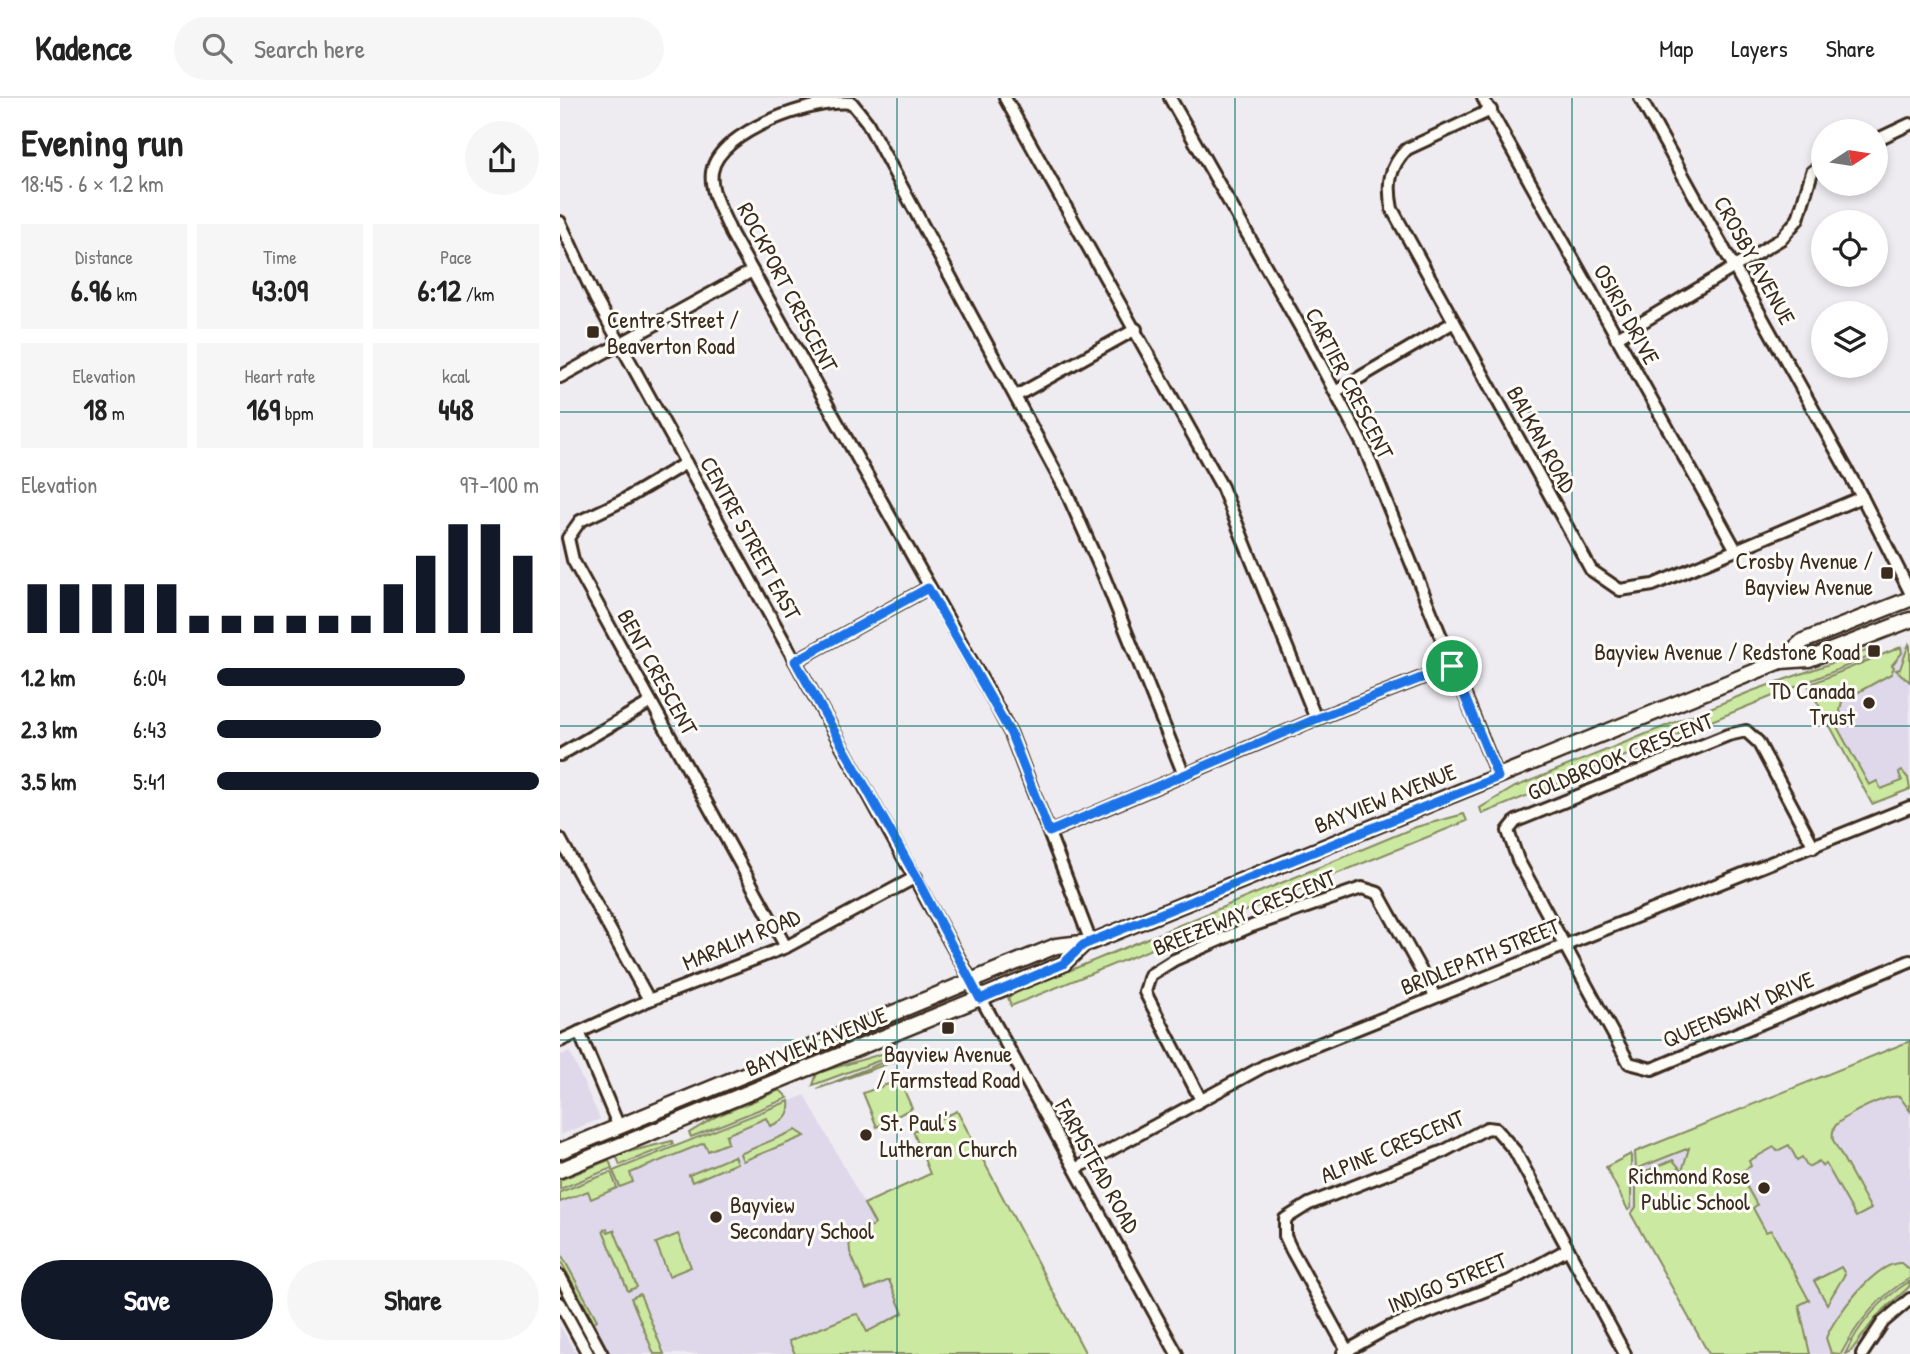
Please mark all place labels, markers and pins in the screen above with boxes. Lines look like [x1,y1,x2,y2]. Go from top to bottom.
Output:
place label: Centre Street / Beaverton Road [607,304,739,361]
marker: Centre Street / Beaverton Road [585,324,601,340]
place label: Crosby Avenue / Bayview Avenue [1736,545,1873,602]
marker: Crosby Avenue / Bayview Avenue [1879,565,1895,581]
pin [1422,636,1482,696]
place label: Bayview Avenue / Redstone Road [1594,636,1860,667]
marker: Bayview Avenue / Redstone Road [1866,643,1882,659]
place label: TD Canada Trust [1769,675,1856,732]
marker: TD Canada Trust [1861,695,1877,711]
marker: Bayview Avenue / Farmstead Road [940,1020,956,1036]
place label: Bayview Avenue / Farmstead Road [876,1038,1020,1095]
place label: St. Paul's Lutheran Church [880,1107,1017,1164]
marker: St. Paul's Lutheran Church [858,1127,874,1143]
place label: Richmond Rose Public School [1629,1160,1751,1217]
marker: Richmond Rose Public School [1756,1180,1772,1196]
place label: Bayview Secondary School [730,1189,875,1246]
marker: Bayview Secondary School [708,1209,724,1225]

